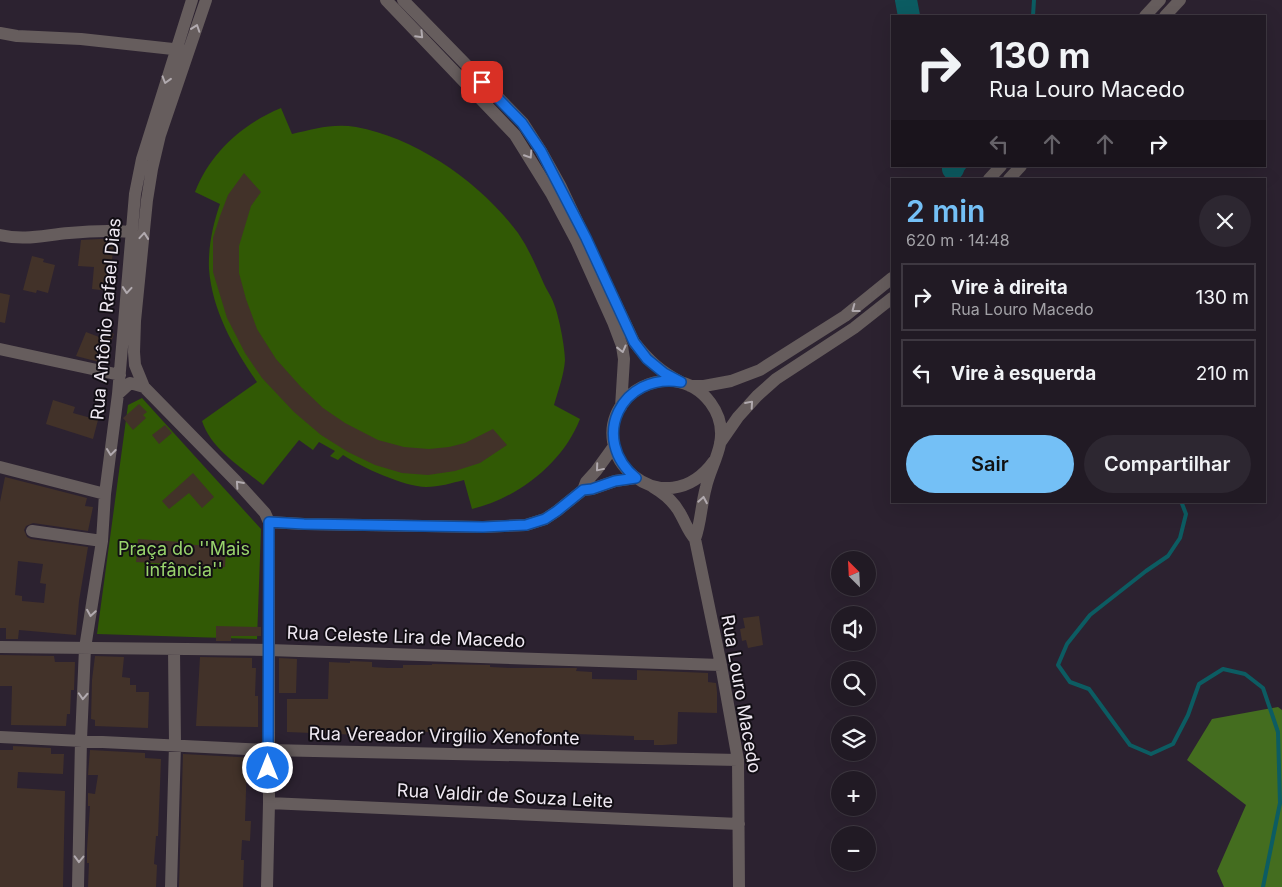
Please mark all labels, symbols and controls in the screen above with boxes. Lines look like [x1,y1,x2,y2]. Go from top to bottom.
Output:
one-way arrow [191,24,201,33]
one-way arrow [414,29,423,38]
text: 130 m [989,34,1091,76]
icon: right [906,35,971,100]
pin [461,61,503,103]
icon: arrive [468,68,496,96]
one-way arrow [162,75,172,83]
text: Rua Louro Macedo [989,76,1185,102]
icon: left [985,130,1013,158]
icon: ahead [1038,130,1066,158]
icon: ahead [1091,130,1119,158]
icon: right [1144,130,1172,158]
one-way arrow [523,150,532,159]
text: 2 min [906,193,985,229]
button: close [1199,195,1251,247]
street label: Rua Antônio Rafael Dias [86,217,125,421]
text: 620 m · 14:48 [906,230,1010,250]
one-way arrow [138,231,149,239]
text: Vire à direita [951,276,1068,299]
icon: right [908,283,936,311]
one-way arrow [122,286,133,294]
text: 130 m [1196,286,1249,309]
text: Rua Louro Macedo [951,299,1094,319]
one-way arrow [851,303,861,312]
one-way arrow [616,344,627,353]
icon: left [908,359,936,387]
text: Vire à esquerda [951,362,1096,385]
text: 210 m [1196,362,1249,385]
one-way arrow [744,400,753,409]
button: Sair [906,435,1074,493]
button: Compartilhar [1084,435,1251,493]
one-way arrow [106,448,117,456]
one-way arrow [596,462,604,471]
one-way arrow [236,481,245,490]
one-way arrow [697,496,708,504]
park label: Praça do ''Mais infância'' [118,538,250,580]
north arrow [831,551,876,596]
map controls [831,551,876,871]
button: sound [831,606,876,651]
one-way arrow [86,609,96,617]
street label: Rua Louro Macedo [717,613,766,775]
street label: Rua Celeste Lira de Macedo [286,622,526,651]
button: search [831,661,876,706]
one-way arrow [77,693,88,701]
button: layers [831,716,876,761]
street label: Rua Vereador Virgílio Xenofonte [308,723,580,748]
position arrow [241,741,293,793]
button: + [831,771,876,816]
street label: Rua Valdir de Souza Leite [396,779,614,812]
button: − [831,826,876,871]
one-way arrow [74,855,84,863]

